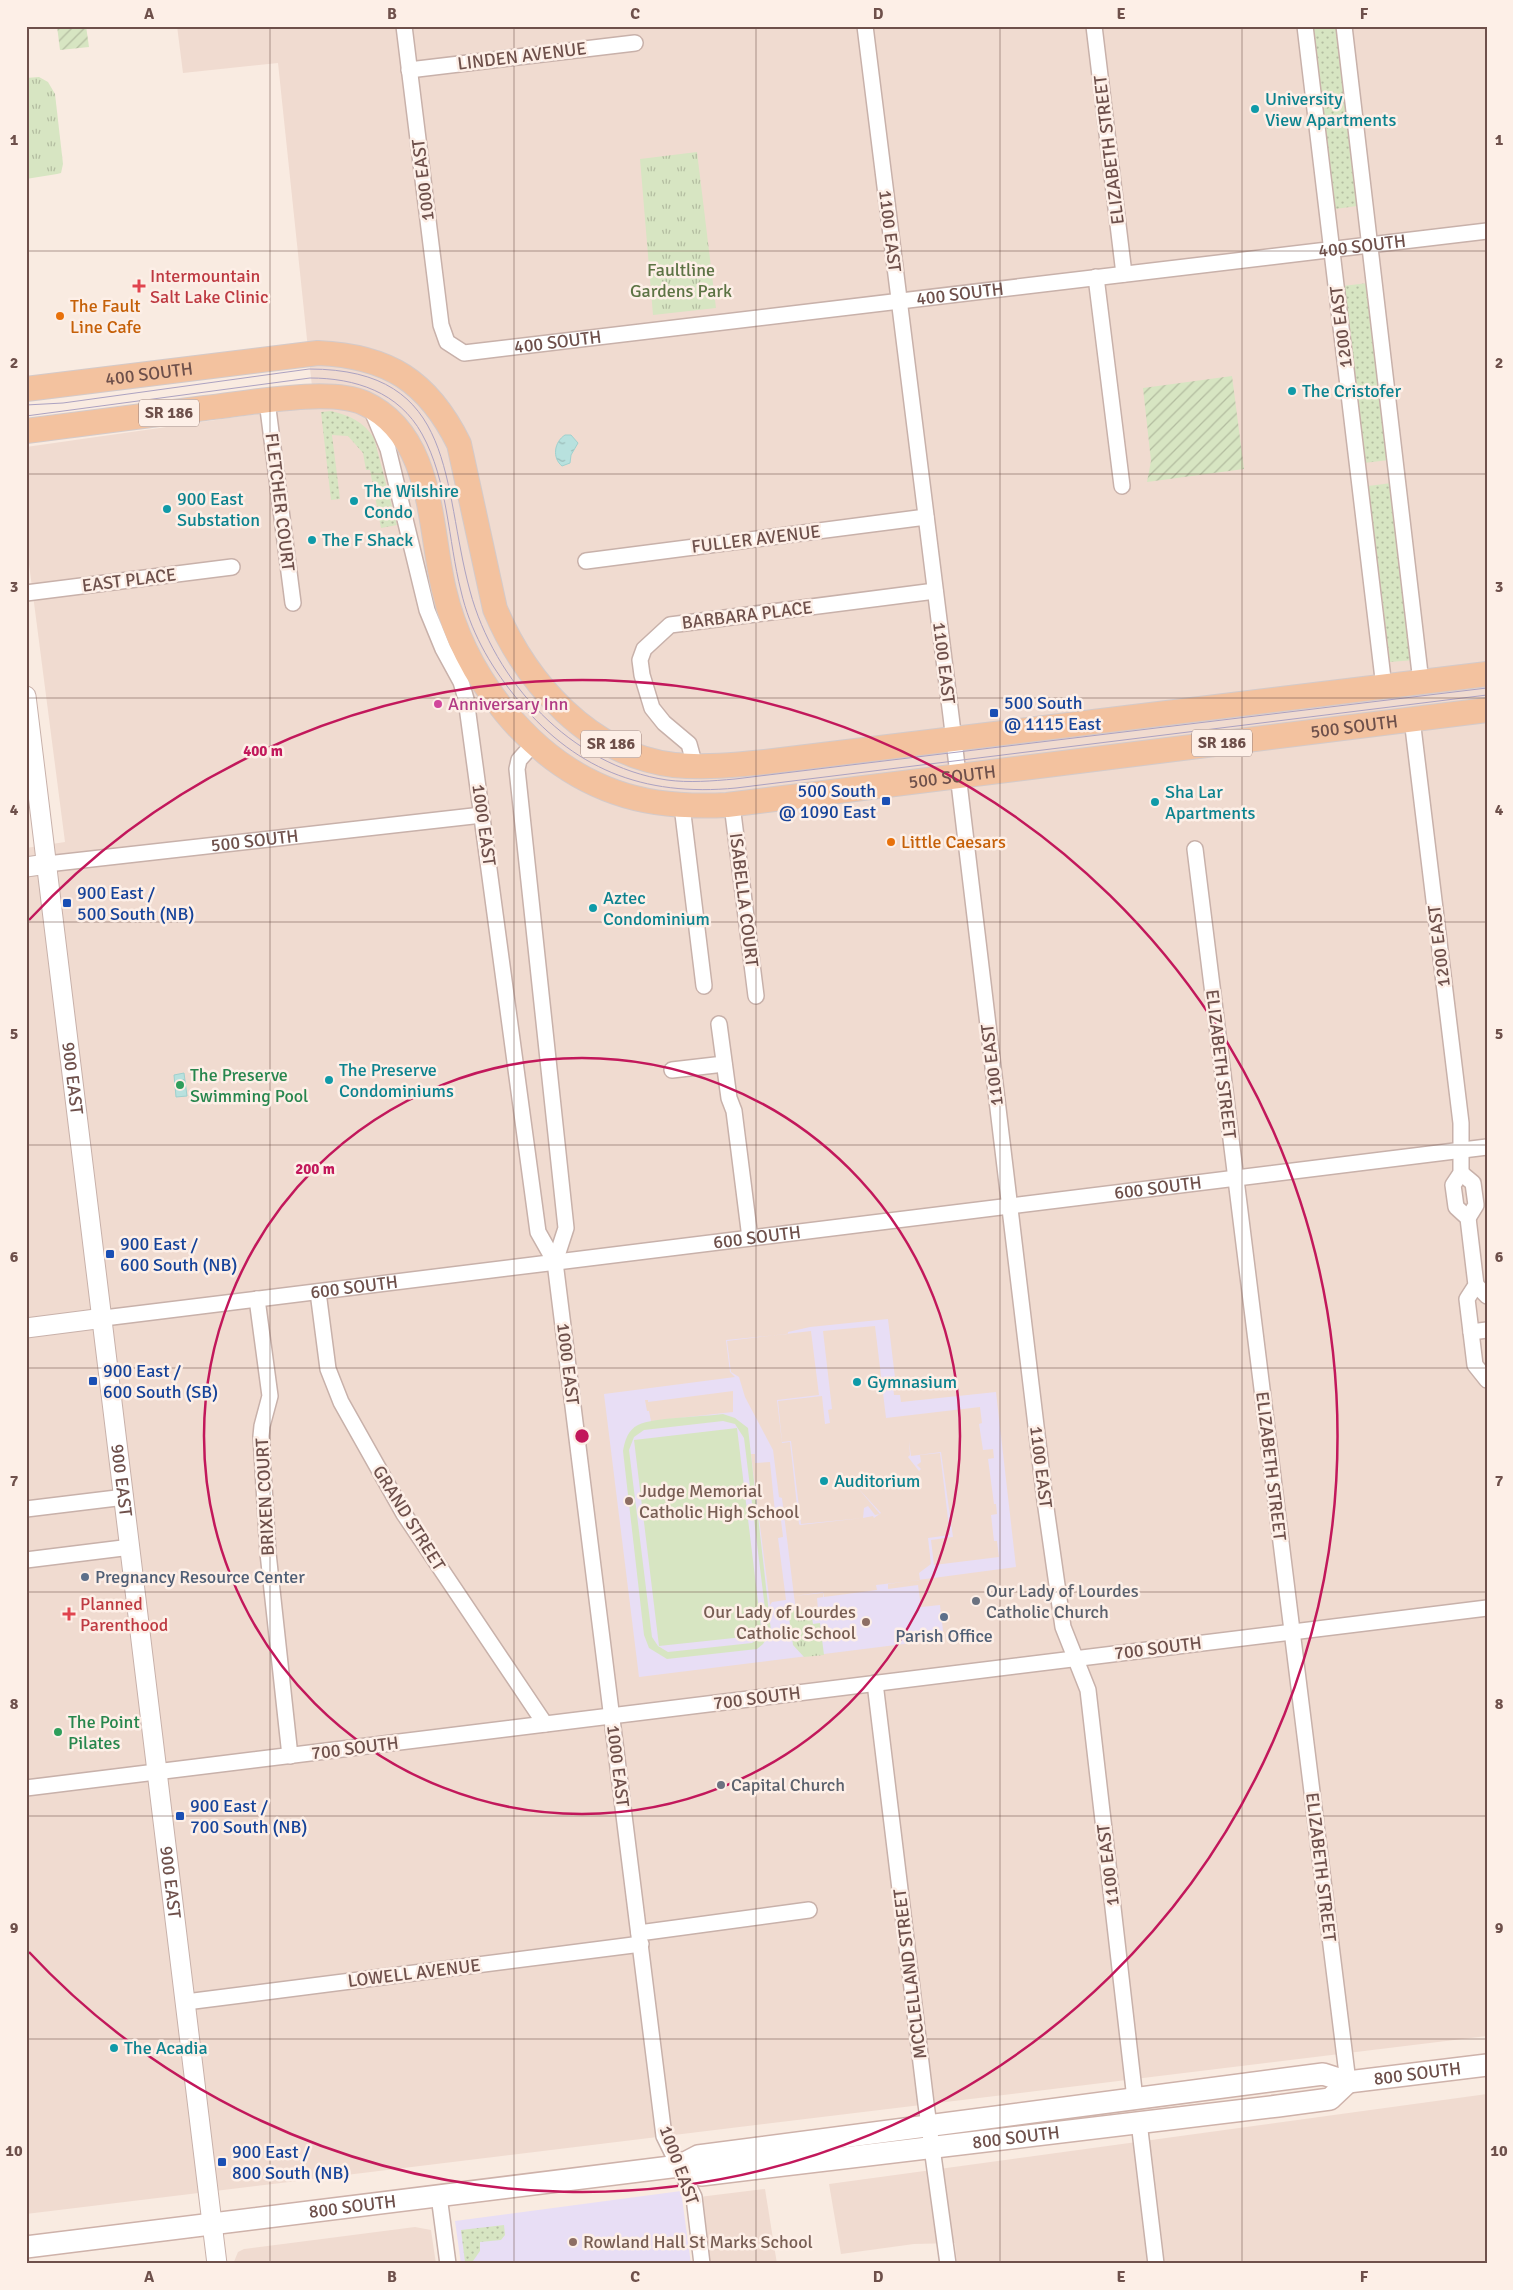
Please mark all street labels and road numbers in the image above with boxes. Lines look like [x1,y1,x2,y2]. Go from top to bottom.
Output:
street label: LINDEN AVENUE [456,37,588,75]
street label: ELIZABETH STREET [1089,74,1129,226]
street label: 1000 EAST [407,138,439,222]
street label: 1100 EAST [874,189,906,273]
street label: 400 SOUTH [1317,230,1407,262]
street label: 400 SOUTH [915,278,1005,310]
street label: 1200 EAST [1325,285,1357,369]
street label: 400 SOUTH [513,326,603,358]
street label: 400 SOUTH [104,358,194,390]
road number: SR 186 [139,399,199,426]
street label: FLETCHER COURT [261,432,299,573]
street label: FULLER AVENUE [690,520,822,558]
street label: EAST PLACE [81,563,177,597]
street label: BARBARA PLACE [680,596,814,634]
street label: 1100 EAST [928,621,960,705]
street label: 500 SOUTH [1309,710,1399,743]
road number: SR 186 [1192,730,1252,756]
road number: SR 186 [581,731,641,758]
street label: 500 SOUTH [907,760,997,793]
street label: 1000 EAST [467,783,501,867]
street label: 500 SOUTH [210,825,300,856]
street label: ISABELLA COURT [725,832,763,968]
street label: 1200 EAST [1423,904,1455,988]
street label: ELIZABETH STREET [1201,988,1241,1140]
street label: 1100 EAST [976,1023,1008,1107]
street label: 900 EAST [57,1041,88,1116]
street label: 600 SOUTH [1113,1171,1203,1204]
street label: 600 SOUTH [712,1221,802,1254]
street label: 600 SOUTH [309,1271,399,1303]
street label: 1000 EAST [552,1322,584,1406]
street label: ELIZABETH STREET [1251,1390,1291,1542]
street label: 1100 EAST [1025,1425,1057,1509]
street label: BRIXEN COURT [251,1437,279,1556]
street label: 900 EAST [106,1443,137,1518]
street label: GRAND STREET [368,1461,450,1575]
street label: 700 SOUTH [1113,1632,1203,1664]
street label: 700 SOUTH [712,1682,802,1714]
street label: 1000 EAST [602,1724,634,1808]
street label: 700 SOUTH [310,1732,400,1764]
street label: ELIZABETH STREET [1301,1791,1341,1943]
street label: 1100 EAST [1092,1823,1124,1907]
street label: 900 EAST [155,1845,186,1920]
street label: MCCLELLAND STREET [889,1888,931,2060]
street label: LOWELL AVENUE [346,1954,482,1992]
street label: 800 SOUTH [1372,2057,1462,2090]
street label: 800 SOUTH [971,2121,1061,2153]
street label: 1000 EAST [655,2123,703,2208]
street label: 800 SOUTH [307,2190,398,2223]

